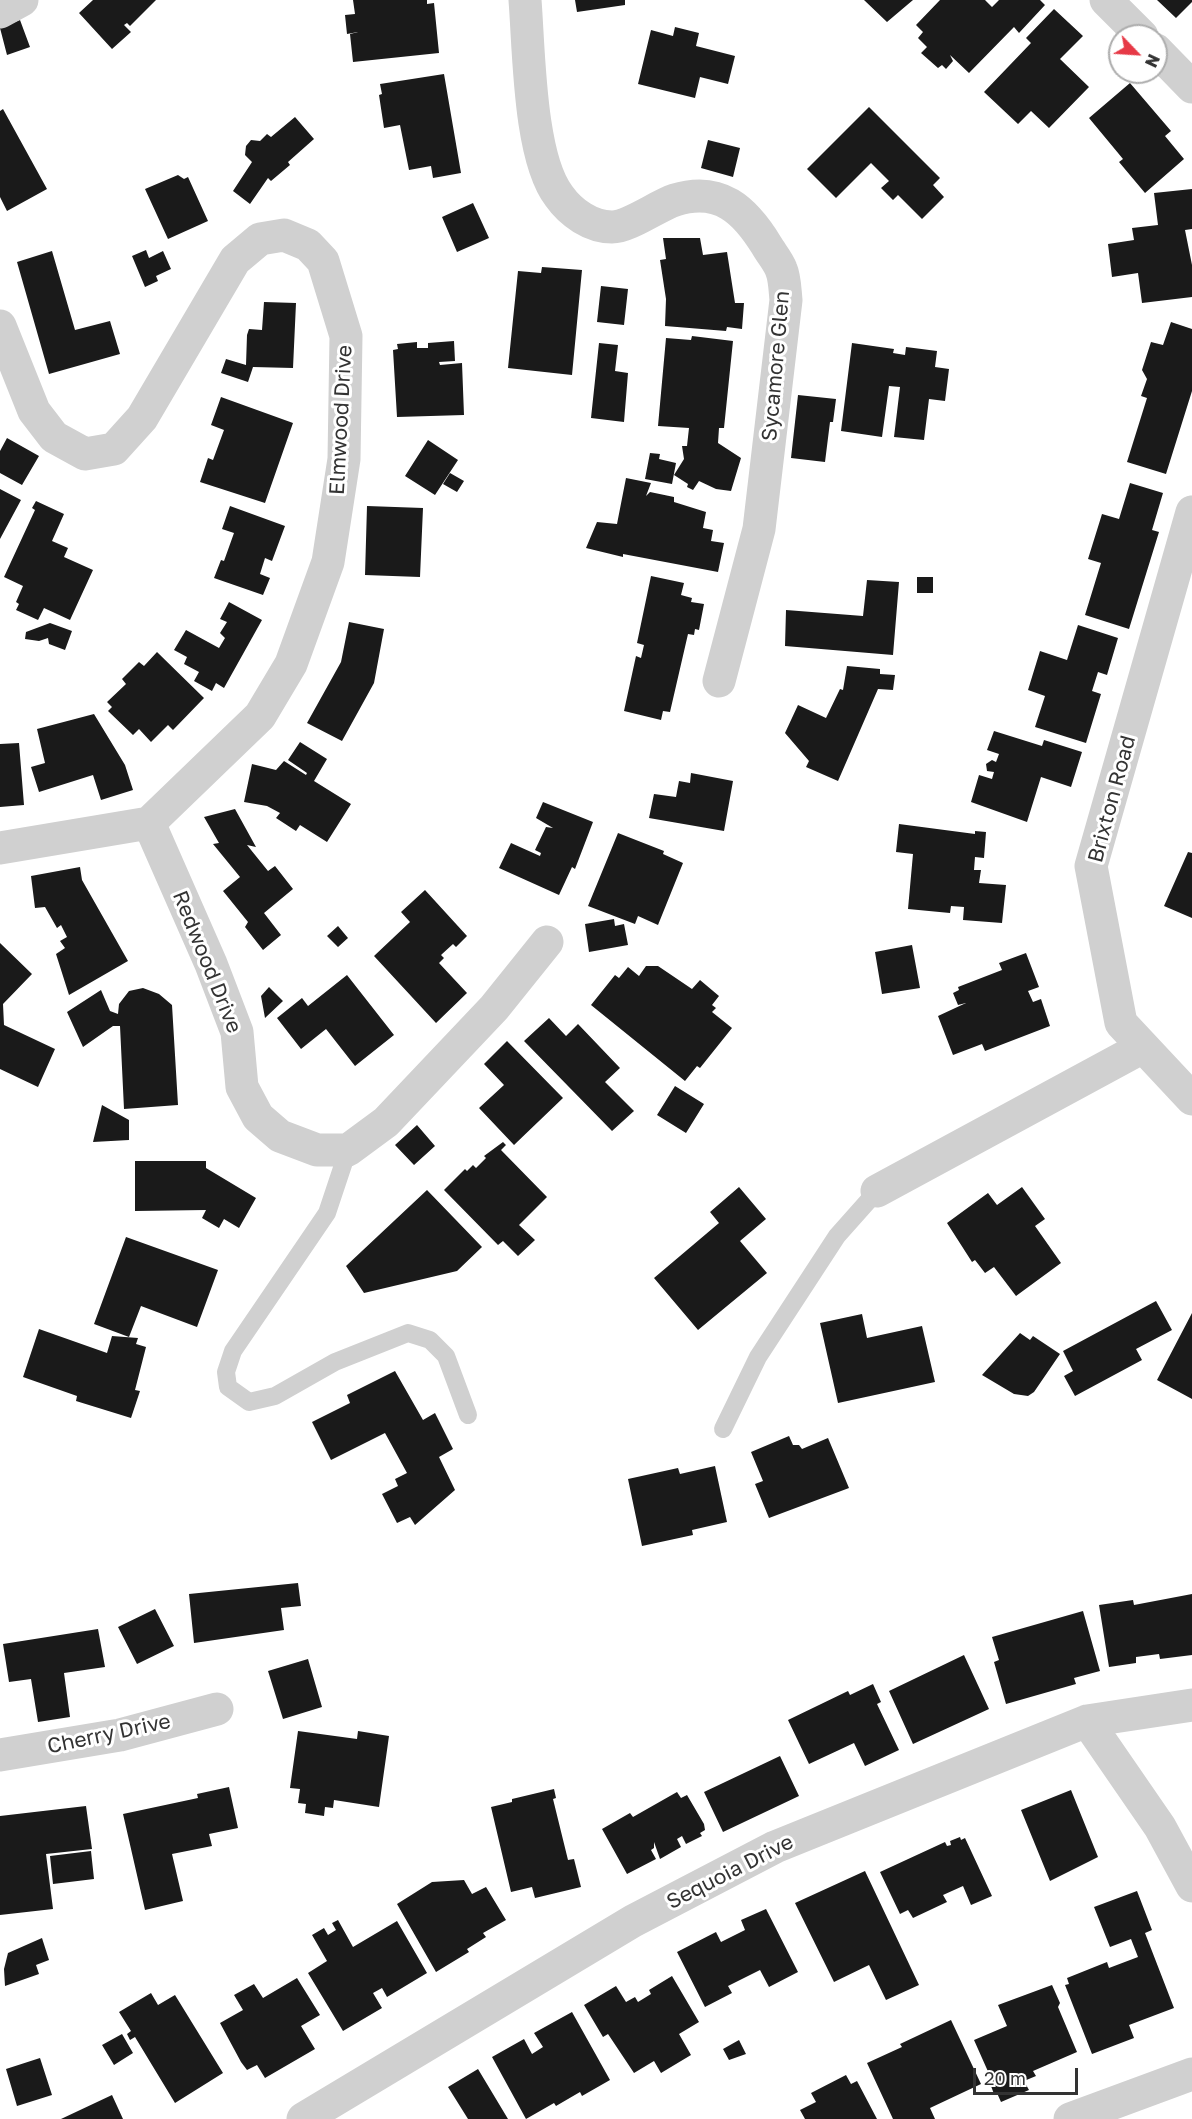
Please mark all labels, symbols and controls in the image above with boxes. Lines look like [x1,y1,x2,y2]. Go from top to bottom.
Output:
north arrow [1108,24,1168,84]
text: N [1141,51,1164,70]
street label: Sycamore Glen [757,290,795,442]
street label: Elmwood Drive [324,344,358,496]
street label: Brixton Road [1083,733,1141,865]
street label: Redwood Drive [167,887,247,1037]
street label: Cherry Drive [45,1709,173,1759]
street label: Sequoia Drive [663,1829,797,1915]
scale bar [976,2056,1081,2094]
text: 20 m [984,2067,1026,2089]

